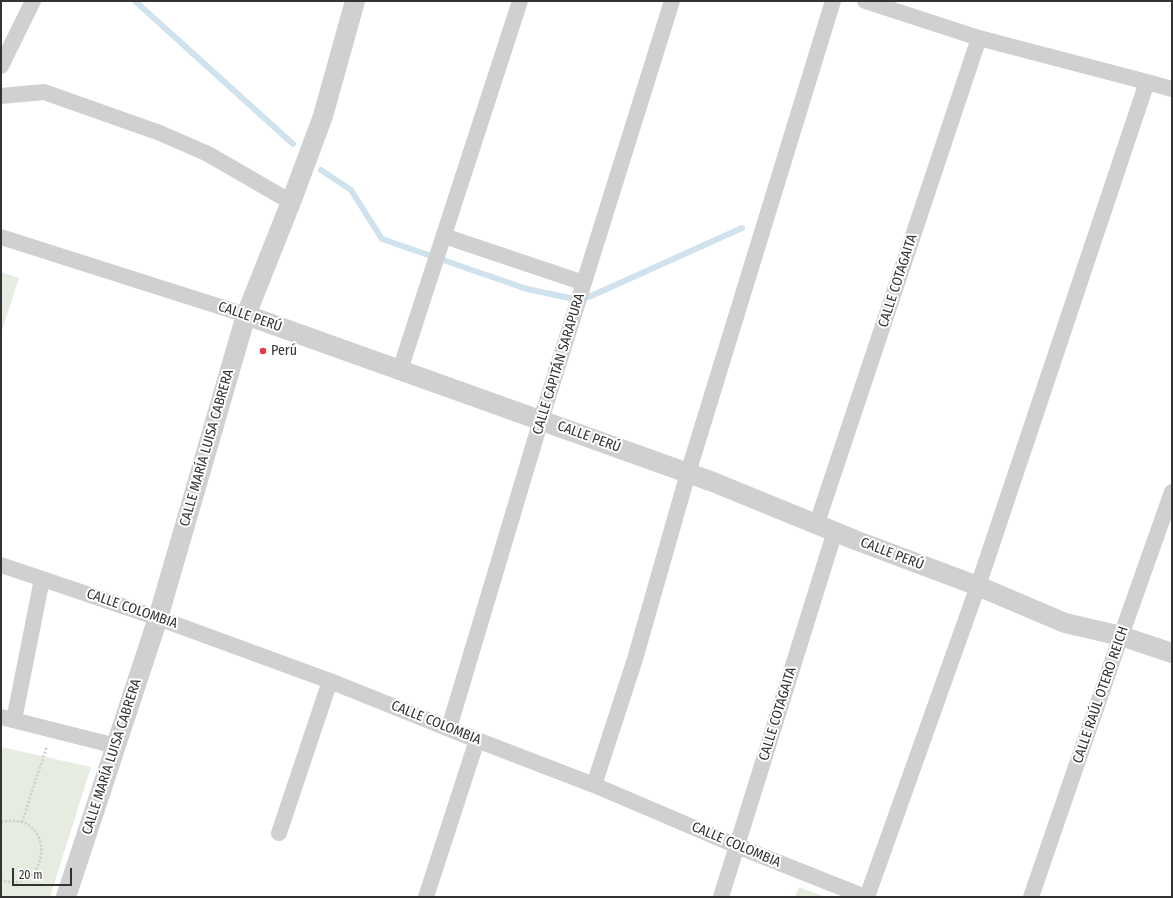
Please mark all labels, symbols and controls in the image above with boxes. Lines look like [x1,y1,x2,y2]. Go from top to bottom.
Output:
street label: CALLE COTAGAITA [875,232,921,330]
street label: CALLE CAPITÁN SARAPURA [529,291,589,437]
street label: CALLE PERÚ [216,298,284,336]
place label: Perú [271,343,297,359]
marker: Perú [258,346,268,356]
street label: CALLE MARÍA LUISA CABRERA [177,368,237,528]
street label: CALLE PERÚ [555,418,623,456]
street label: CALLE PERÚ [858,534,926,574]
street label: CALLE COLOMBIA [84,586,180,632]
street label: CALLE RAÚL OTERO REICH [1070,624,1132,766]
street label: CALLE COTAGAITA [756,665,800,763]
street label: CALLE MARÍA LUISA CABRERA [79,677,145,837]
street label: CALLE COLOMBIA [389,697,483,749]
street label: CALLE COLOMBIA [689,819,783,871]
scale bar [14,860,74,886]
text: 20 m [19,868,43,882]

